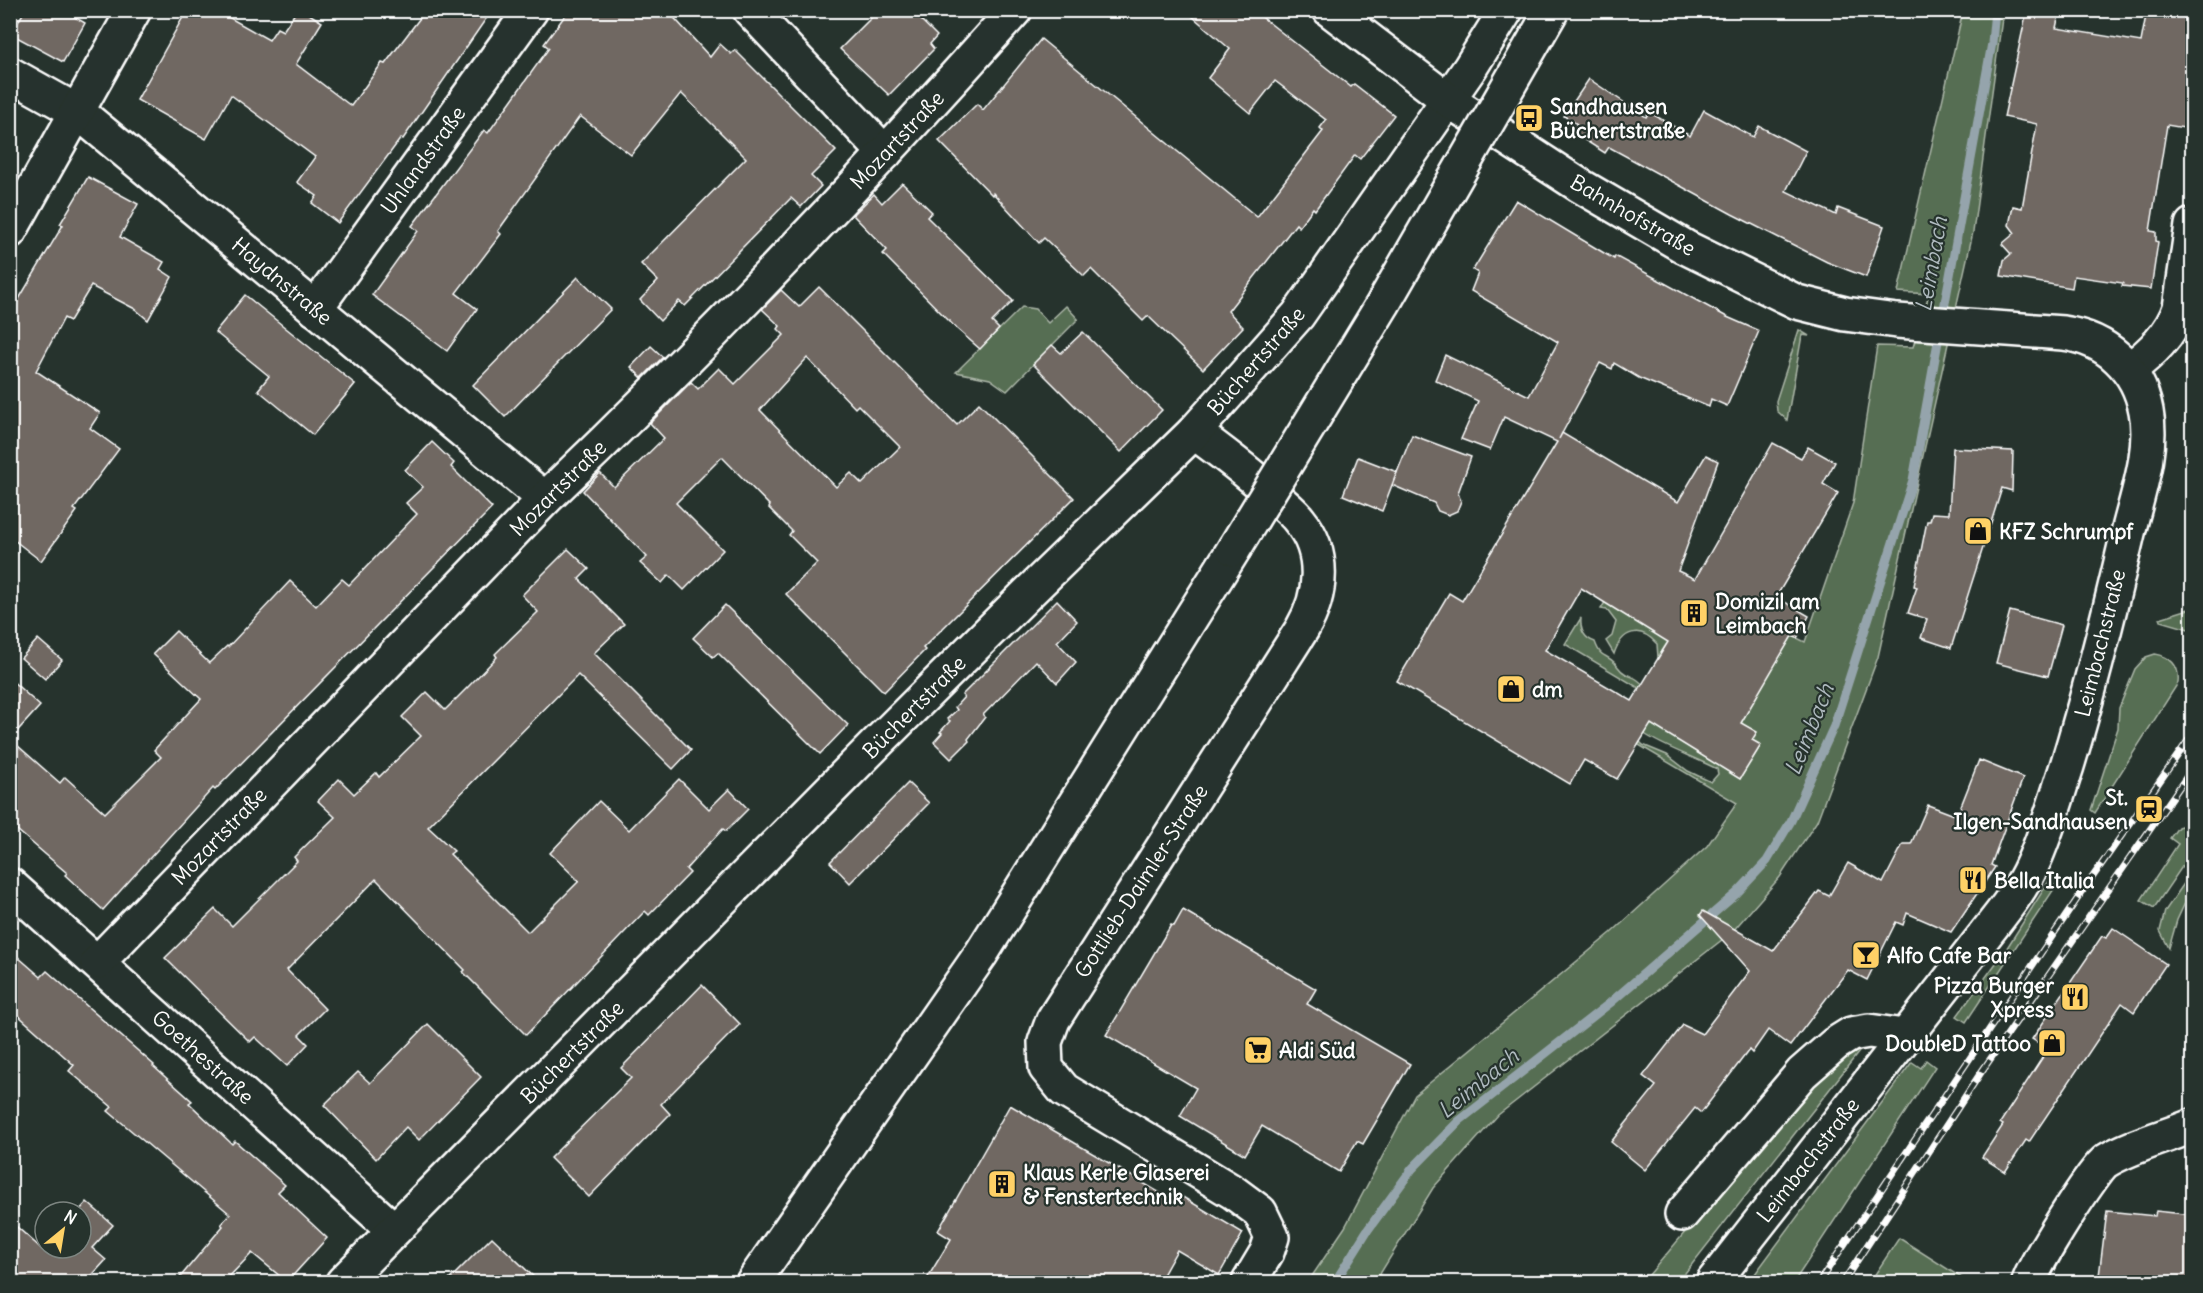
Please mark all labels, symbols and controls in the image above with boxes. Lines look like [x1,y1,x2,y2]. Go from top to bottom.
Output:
street label: Mozartstraße [844,85,950,195]
place label: Sandhausen Büchertstraße [1550,93,1685,144]
street label: Uhlandstraße [375,101,471,219]
bus stop icon: Sandhausen Büchertstraße [1513,102,1545,134]
street label: Bahnhofstraße [1565,168,1701,262]
water label: Leimbach [1909,213,1953,314]
street label: Haydnstraße [226,231,338,331]
street label: Büchertstraße [1201,301,1311,421]
street label: Mozartstraße [504,434,612,542]
shop icon: KFZ Schrumpf [1962,515,1994,547]
place label: KFZ Schrumpf [1999,518,2134,545]
street label: Leimbachstraße [2069,566,2131,720]
place label: Domizil am Leimbach [1715,588,1820,639]
building icon: Domizil am Leimbach [1678,597,1710,629]
street label: Büchertstraße [857,650,971,764]
shop icon: dm [1495,673,1527,705]
place label: dm [1532,676,1563,703]
water label: Leimbach [1778,678,1840,779]
street label: Gottlieb-Daimler-Straße [1068,779,1214,983]
street label: Mozartstraße [166,781,272,891]
place label: St. Ilgen-Sandhausen [1953,784,2128,835]
station icon: St. Ilgen-Sandhausen [2133,793,2165,825]
restaurant icon: Bella Italia [1957,864,1989,896]
place label: Bella Italia [1994,867,2095,894]
bar icon: Alfo Cafe Bar [1850,939,1882,971]
place label: Alfo Cafe Bar [1887,942,2012,969]
place label: Pizza Burger Xpress [1934,972,2054,1023]
restaurant icon: Pizza Burger Xpress [2059,981,2091,1013]
street label: Büchertstraße [515,995,629,1109]
street label: Goethestraße [146,1004,260,1110]
shop icon: DoubleD Tattoo [2036,1027,2068,1059]
place label: DoubleD Tattoo [1885,1030,2031,1057]
supermarket icon: Aldi Süd [1242,1034,1274,1066]
place label: Aldi Süd [1279,1037,1356,1064]
water label: Leimbach [1432,1041,1525,1124]
street label: Leimbachstraße [1751,1092,1865,1228]
place label: Klaus Kerle Glaserei & Fenstertechnik [1023,1159,1209,1210]
building icon: Klaus Kerle Glaserei & Fenstertechnik [986,1168,1018,1200]
north arrow [33,1200,93,1260]
text: N [61,1206,80,1228]

